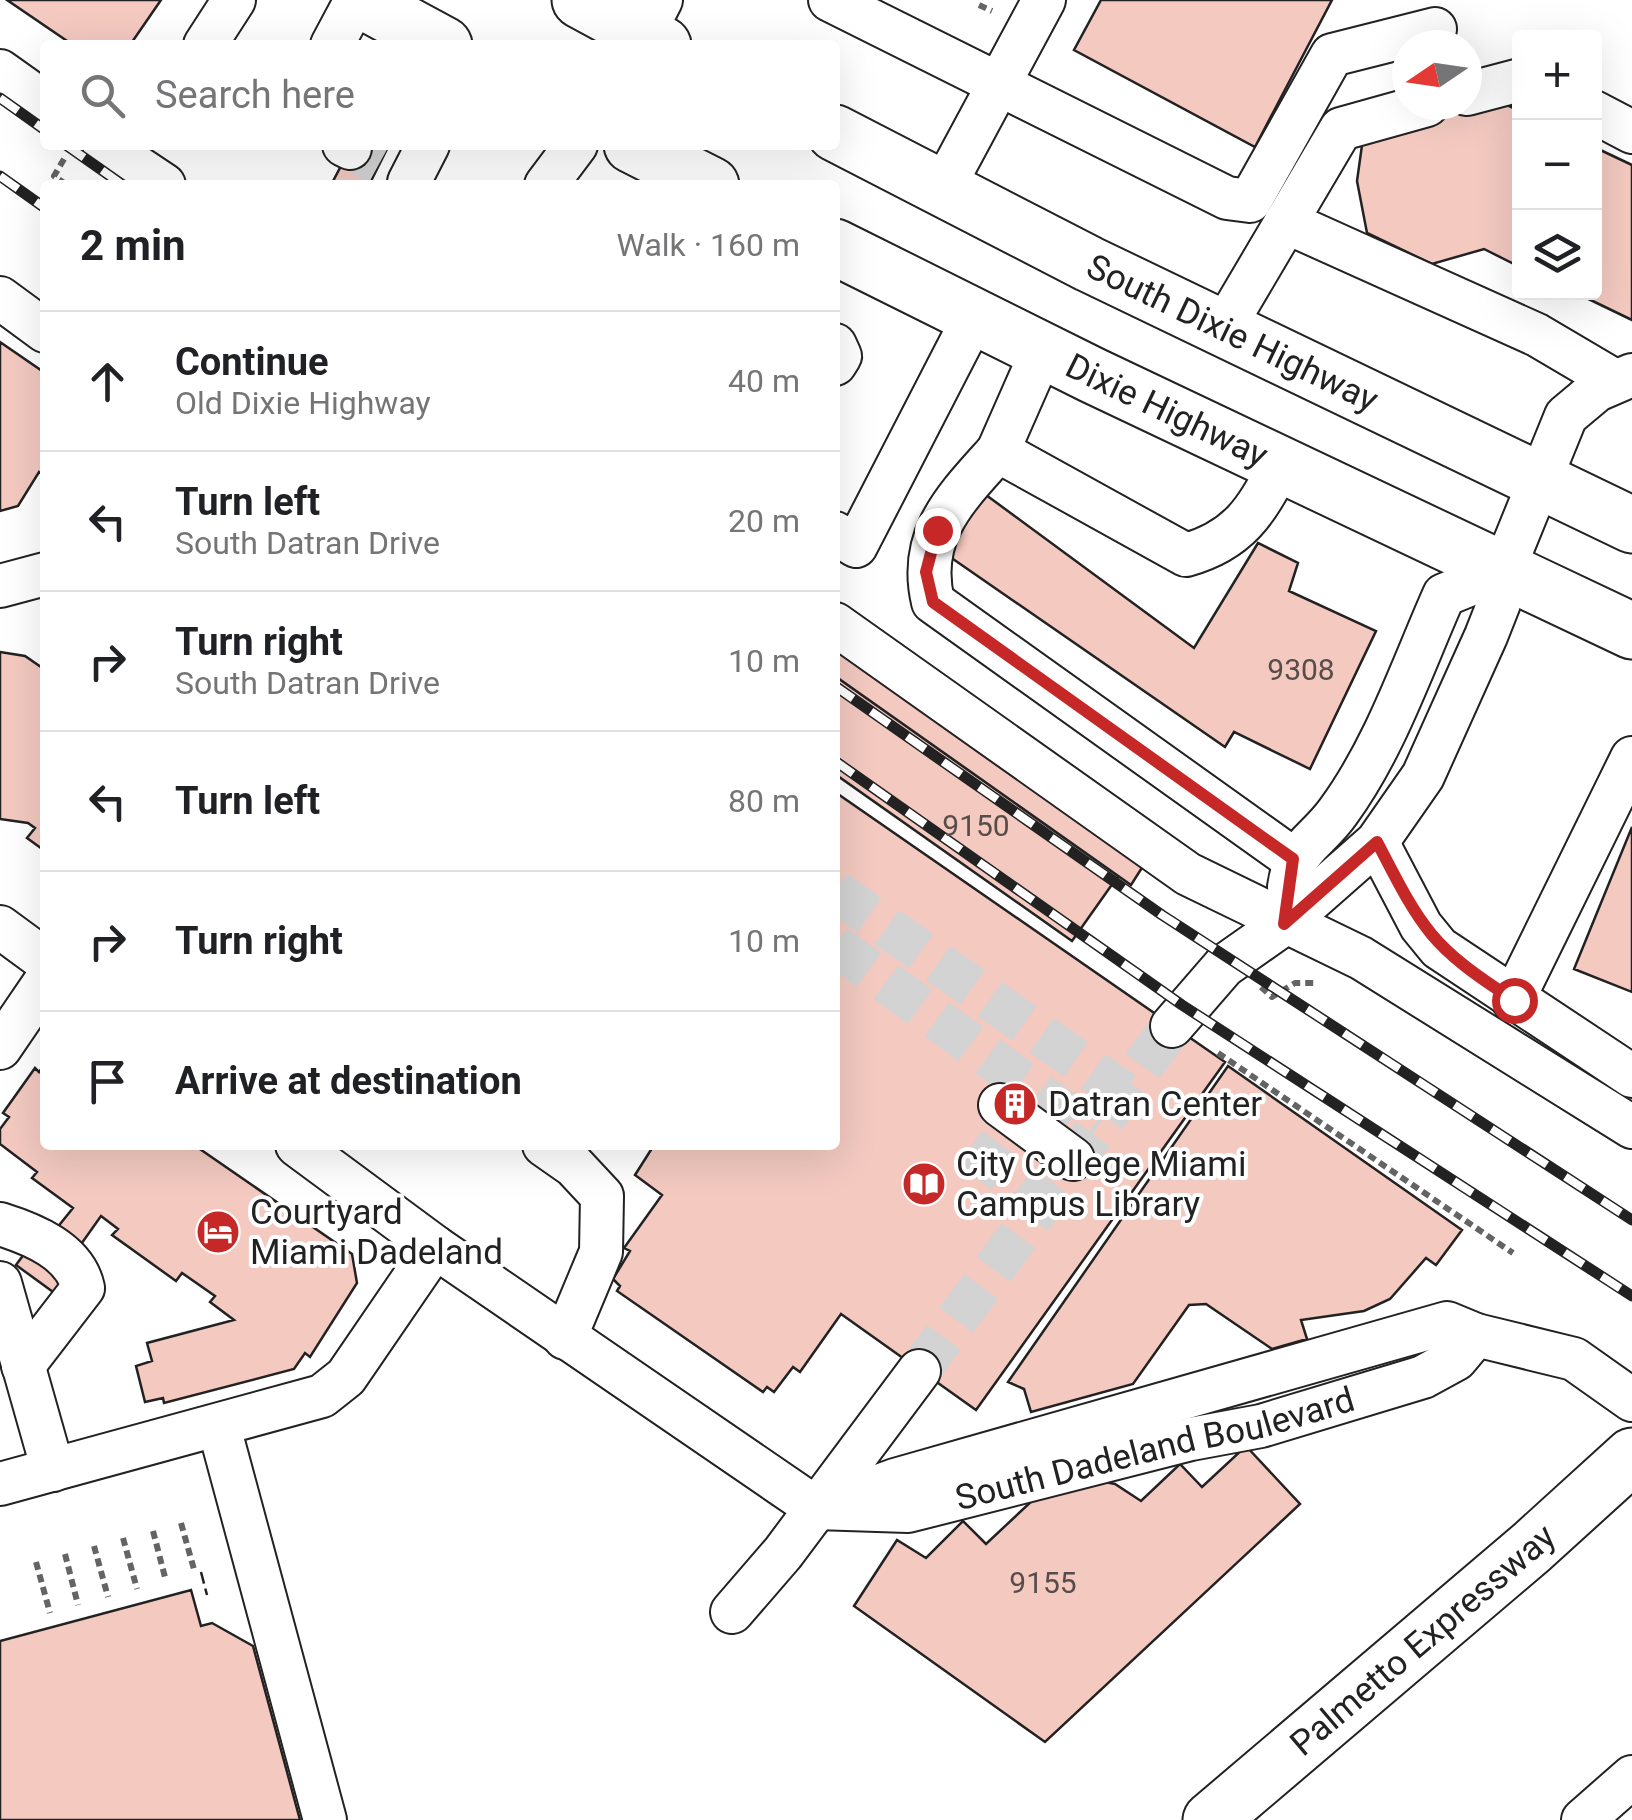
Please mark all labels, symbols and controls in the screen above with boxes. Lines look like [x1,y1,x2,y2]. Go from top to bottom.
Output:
north arrow [1392,30,1482,120]
map controls [1512,30,1602,300]
button: + [1512,30,1602,120]
search box [40,40,840,150]
icon: search [75,68,130,123]
text: Search here [155,73,355,117]
button: − [1512,120,1602,210]
button: layers [1512,210,1602,300]
text: 2 min [80,221,186,270]
text: Walk · 160 m [617,226,800,264]
street label: South Dixie Highway [1080,244,1384,422]
text: Continue [175,340,329,384]
street label: Dixie Highway [1061,344,1275,478]
icon: ahead [80,354,135,409]
text: 40 m [728,362,800,400]
text: Old Dixie Highway [175,384,431,422]
text: Turn left [175,480,320,524]
icon: left [80,494,135,549]
text: 20 m [728,502,800,540]
route end [915,508,961,554]
text: South Datran Drive [175,524,440,562]
text: Turn right [175,620,343,664]
icon: right [80,634,135,689]
text: 10 m [728,642,800,680]
house number: 9308 [1267,652,1335,687]
text: South Datran Drive [175,664,440,702]
icon: left [80,774,135,829]
text: Turn left [175,779,320,823]
text: 80 m [728,782,800,820]
house number: 9150 [942,808,1010,843]
icon: right [80,914,135,969]
text: Turn right [175,919,343,963]
text: 10 m [728,922,800,960]
route start [1492,978,1538,1024]
icon: arrive [80,1054,135,1109]
text: Arrive at destination [175,1059,522,1103]
building icon: Datran Center [992,1081,1038,1127]
place label: Datran Center [1048,1084,1262,1125]
place label: City College Miami Campus Library [956,1144,1247,1225]
library icon: City College Miami Campus Library [901,1161,947,1207]
place label: Courtyard Miami Dadeland [250,1192,503,1273]
hotel icon: Courtyard Miami Dadeland [195,1209,241,1255]
street label: South Dadeland Boulevard [951,1378,1359,1519]
street label: Palmetto Expressway [1282,1515,1564,1764]
house number: 9155 [1009,1565,1077,1600]

